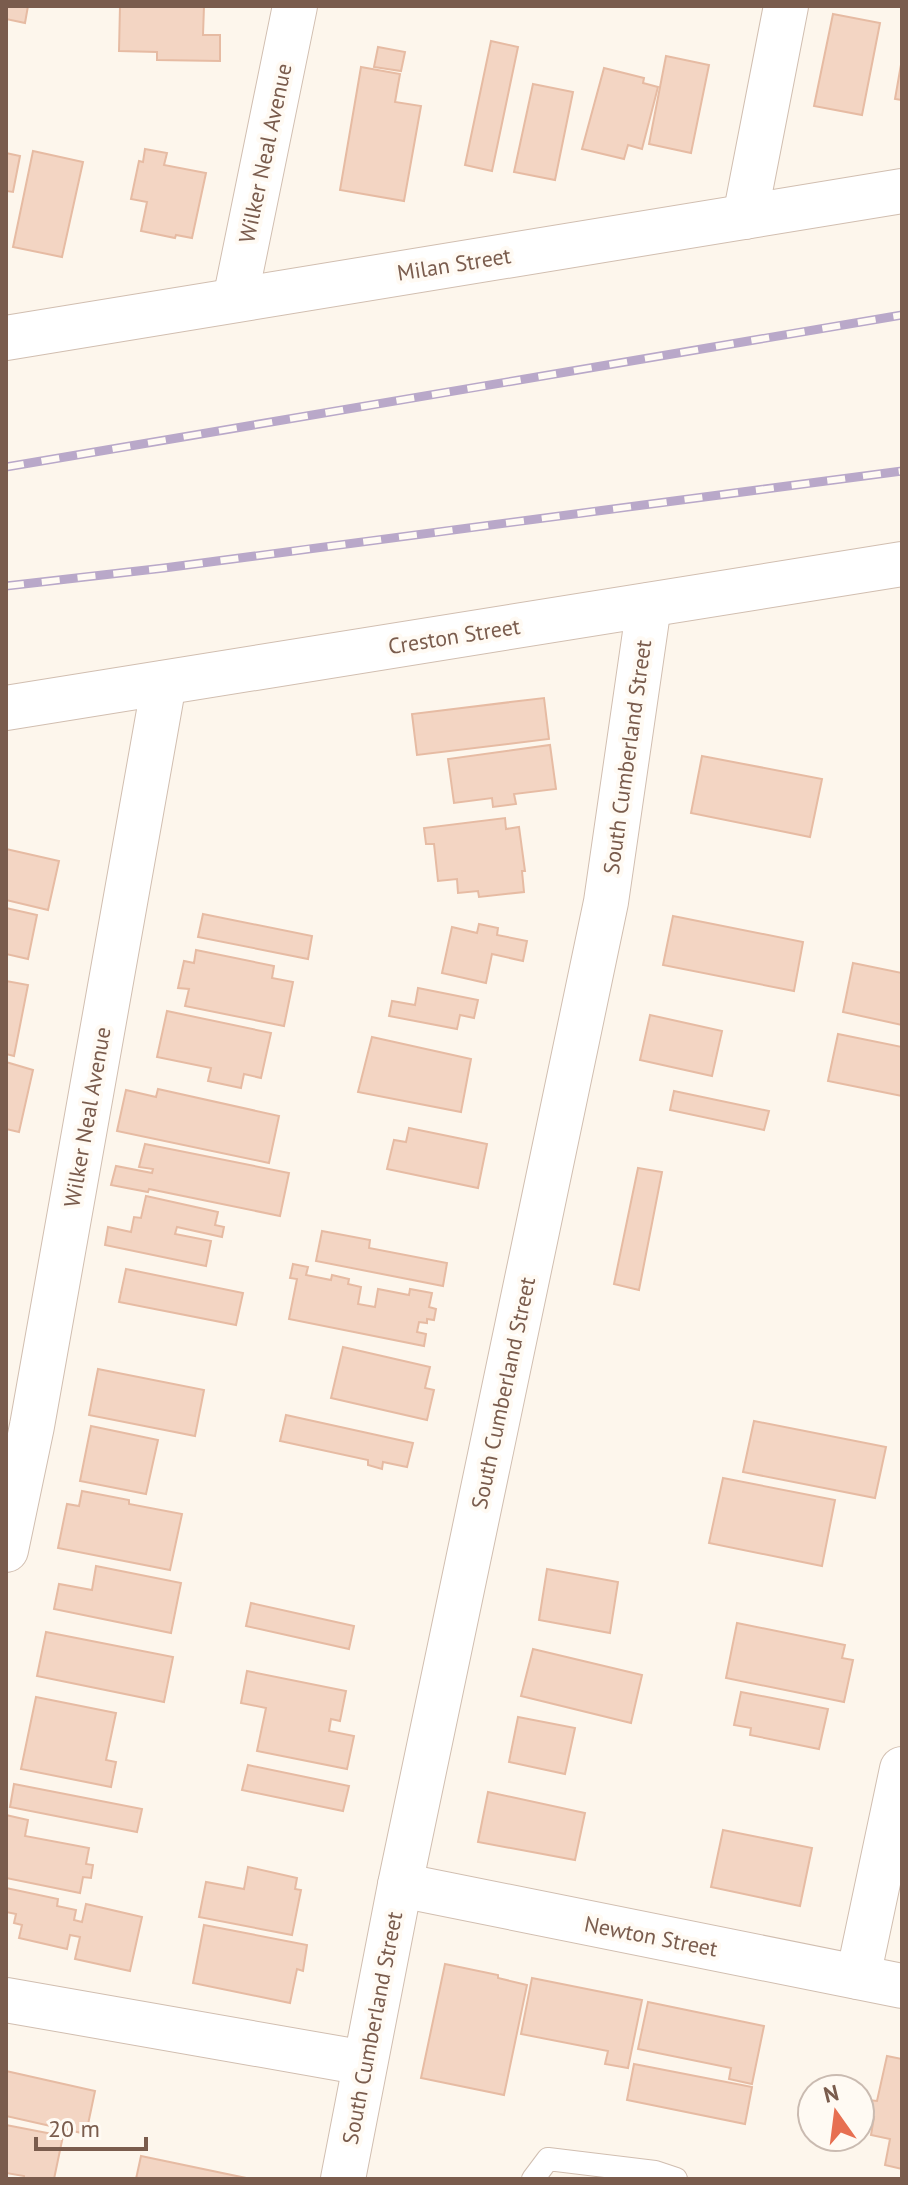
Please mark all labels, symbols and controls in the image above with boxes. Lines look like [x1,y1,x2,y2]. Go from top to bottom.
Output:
street label: Wilker Neal Avenue [232,61,298,245]
street label: Milan Street [395,241,513,287]
street label: Creston Street [386,612,523,660]
street label: South Cumberland Street [597,637,657,876]
street label: Wilker Neal Avenue [57,1025,117,1209]
street label: South Cumberland Street [465,1274,541,1512]
street label: South Cumberland Street [336,1909,408,2147]
street label: Newton Street [582,1909,720,1963]
north arrow [796,2073,876,2153]
text: N [821,2078,842,2109]
scale bar [36,2101,146,2151]
text: 20 m [48,2113,100,2144]

